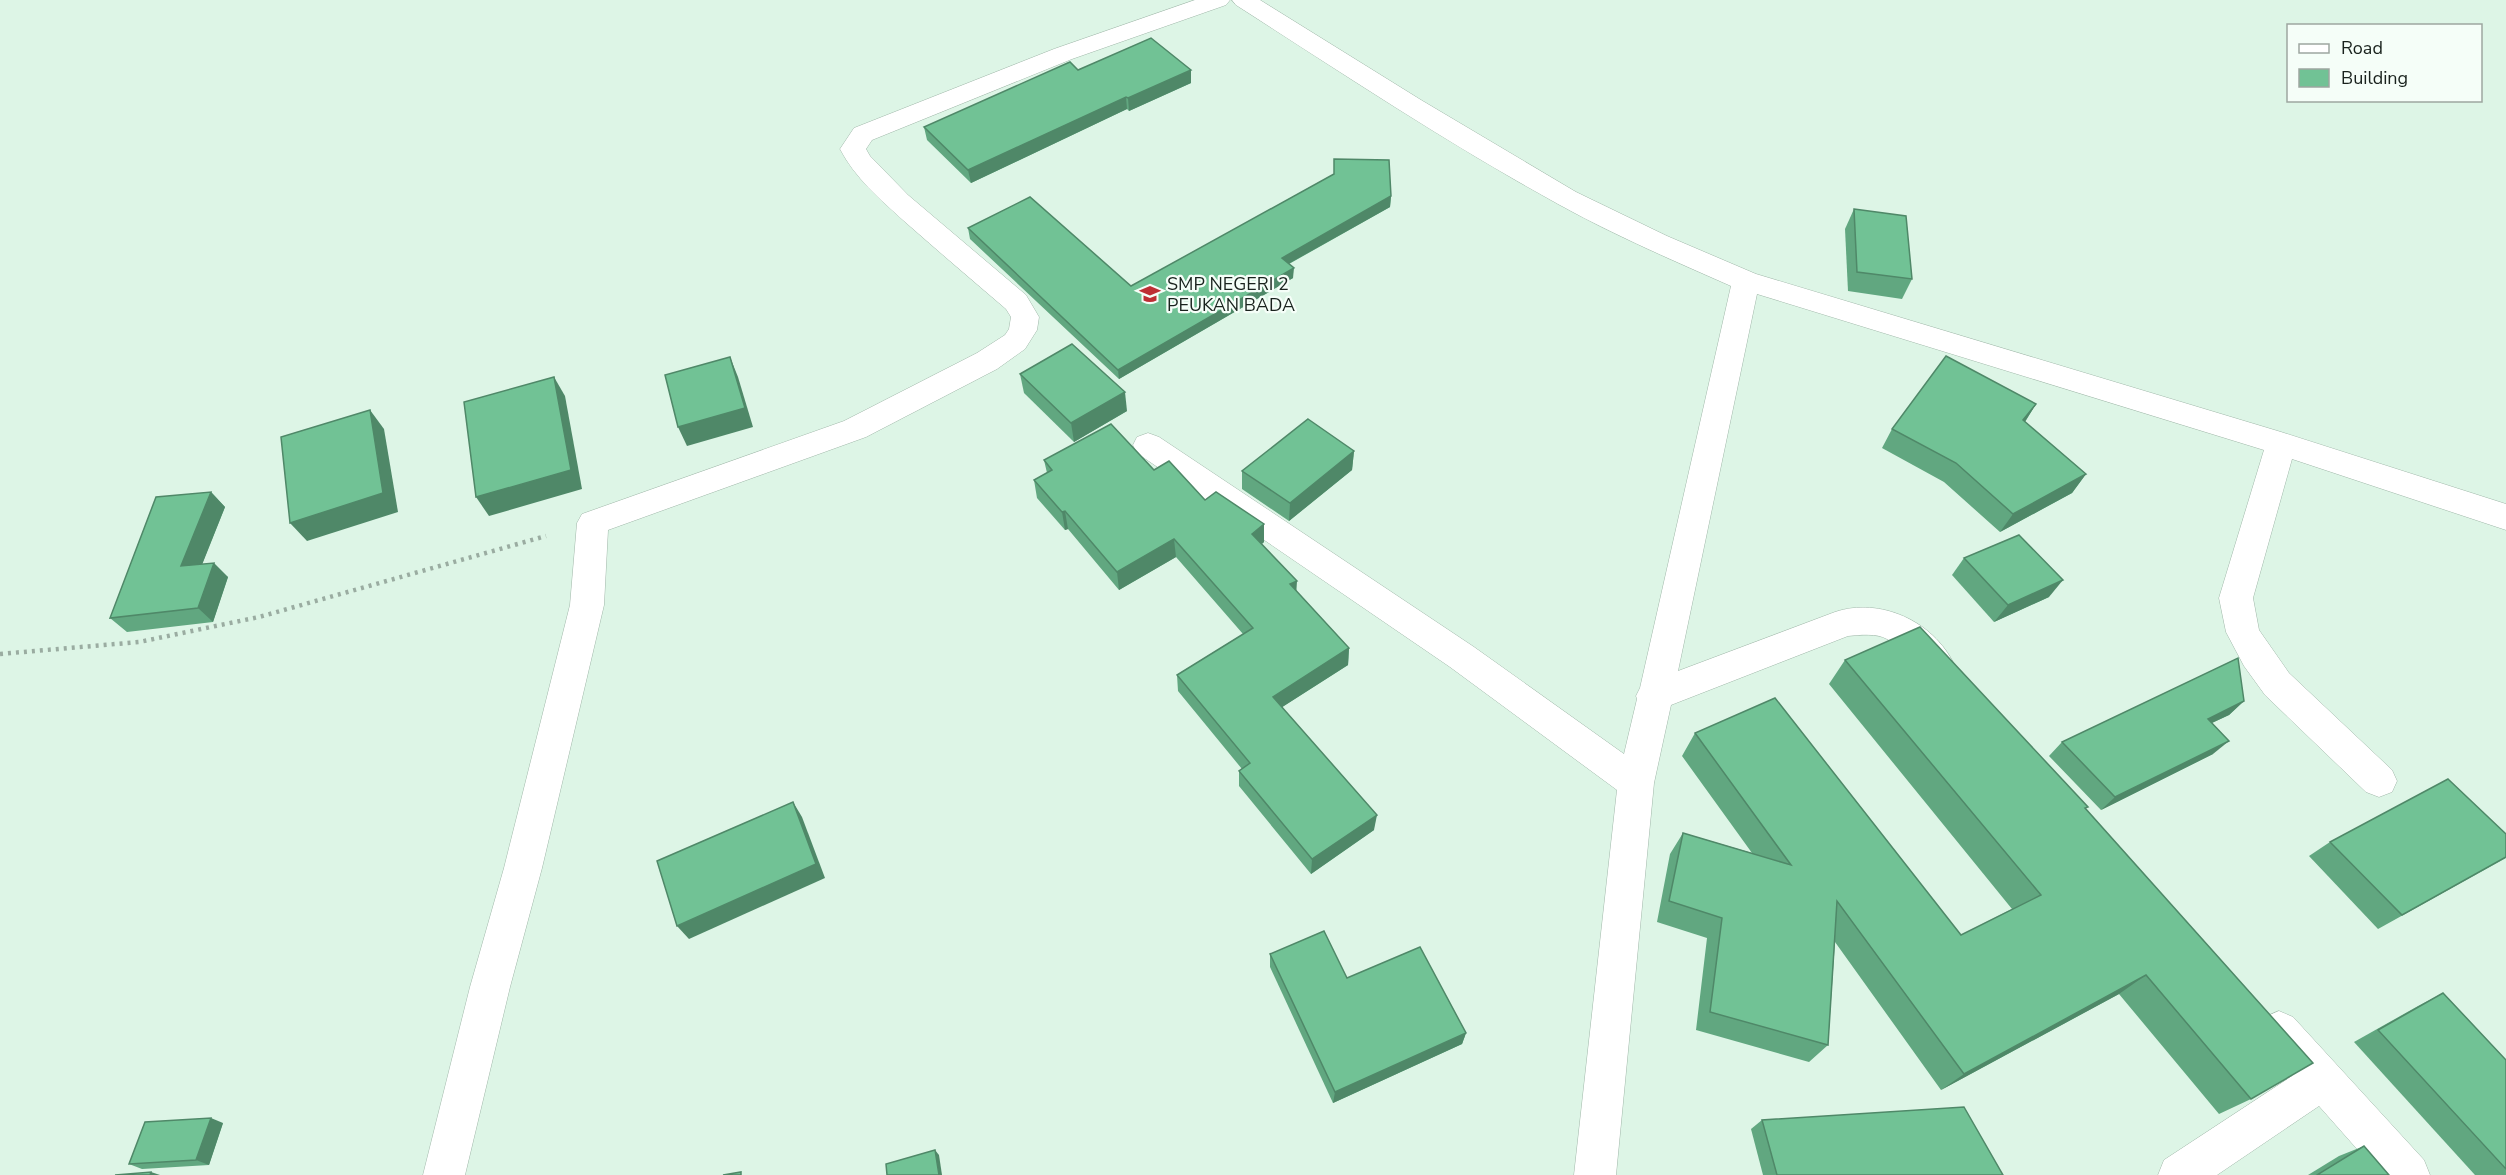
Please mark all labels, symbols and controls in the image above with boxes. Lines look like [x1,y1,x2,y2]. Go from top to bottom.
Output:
legend [2287,24,2482,102]
text: Road [2341,36,2383,60]
text: Building [2341,66,2408,90]
place label: SMP NEGERI 2 PEUKAN BADA [1167,272,1295,317]
school or university icon: SMP NEGERI 2 PEUKAN BADA [1138,282,1162,306]

